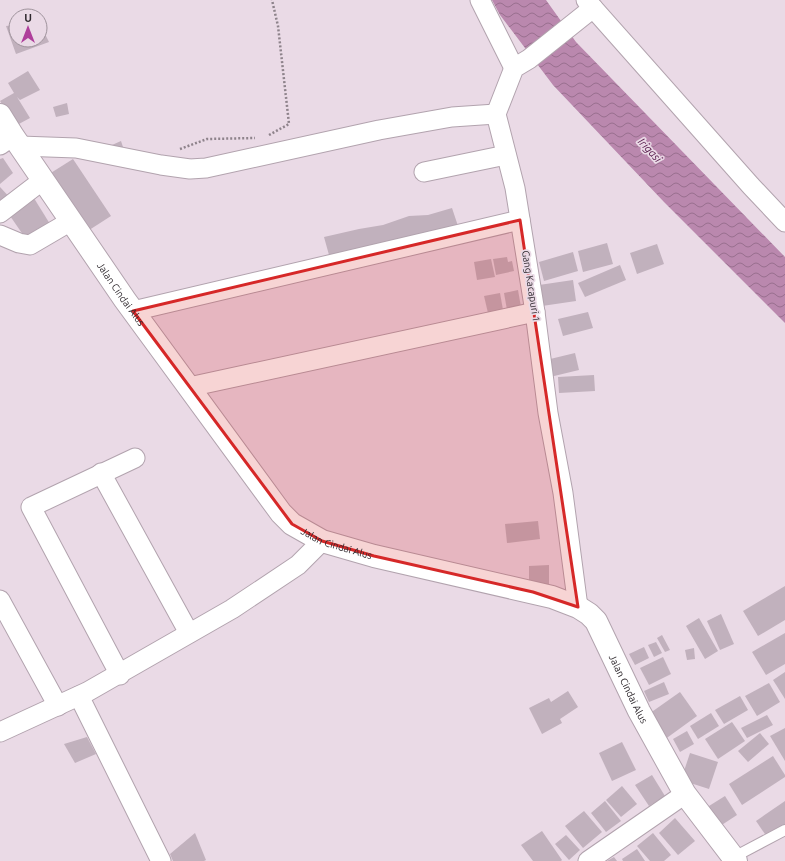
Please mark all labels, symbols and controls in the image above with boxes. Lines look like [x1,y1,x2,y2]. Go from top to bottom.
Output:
north arrow [8,8,48,48]
text: U [24,12,32,24]
water label: Irigasi [636,135,665,166]
street label: Gang Kacapuri 1 [520,249,542,323]
street label: Jalan Cindai Alus [95,260,147,328]
street label: Jalan Cindai Alus [299,525,374,561]
street label: Jalan Cindai Alus [607,652,650,725]

